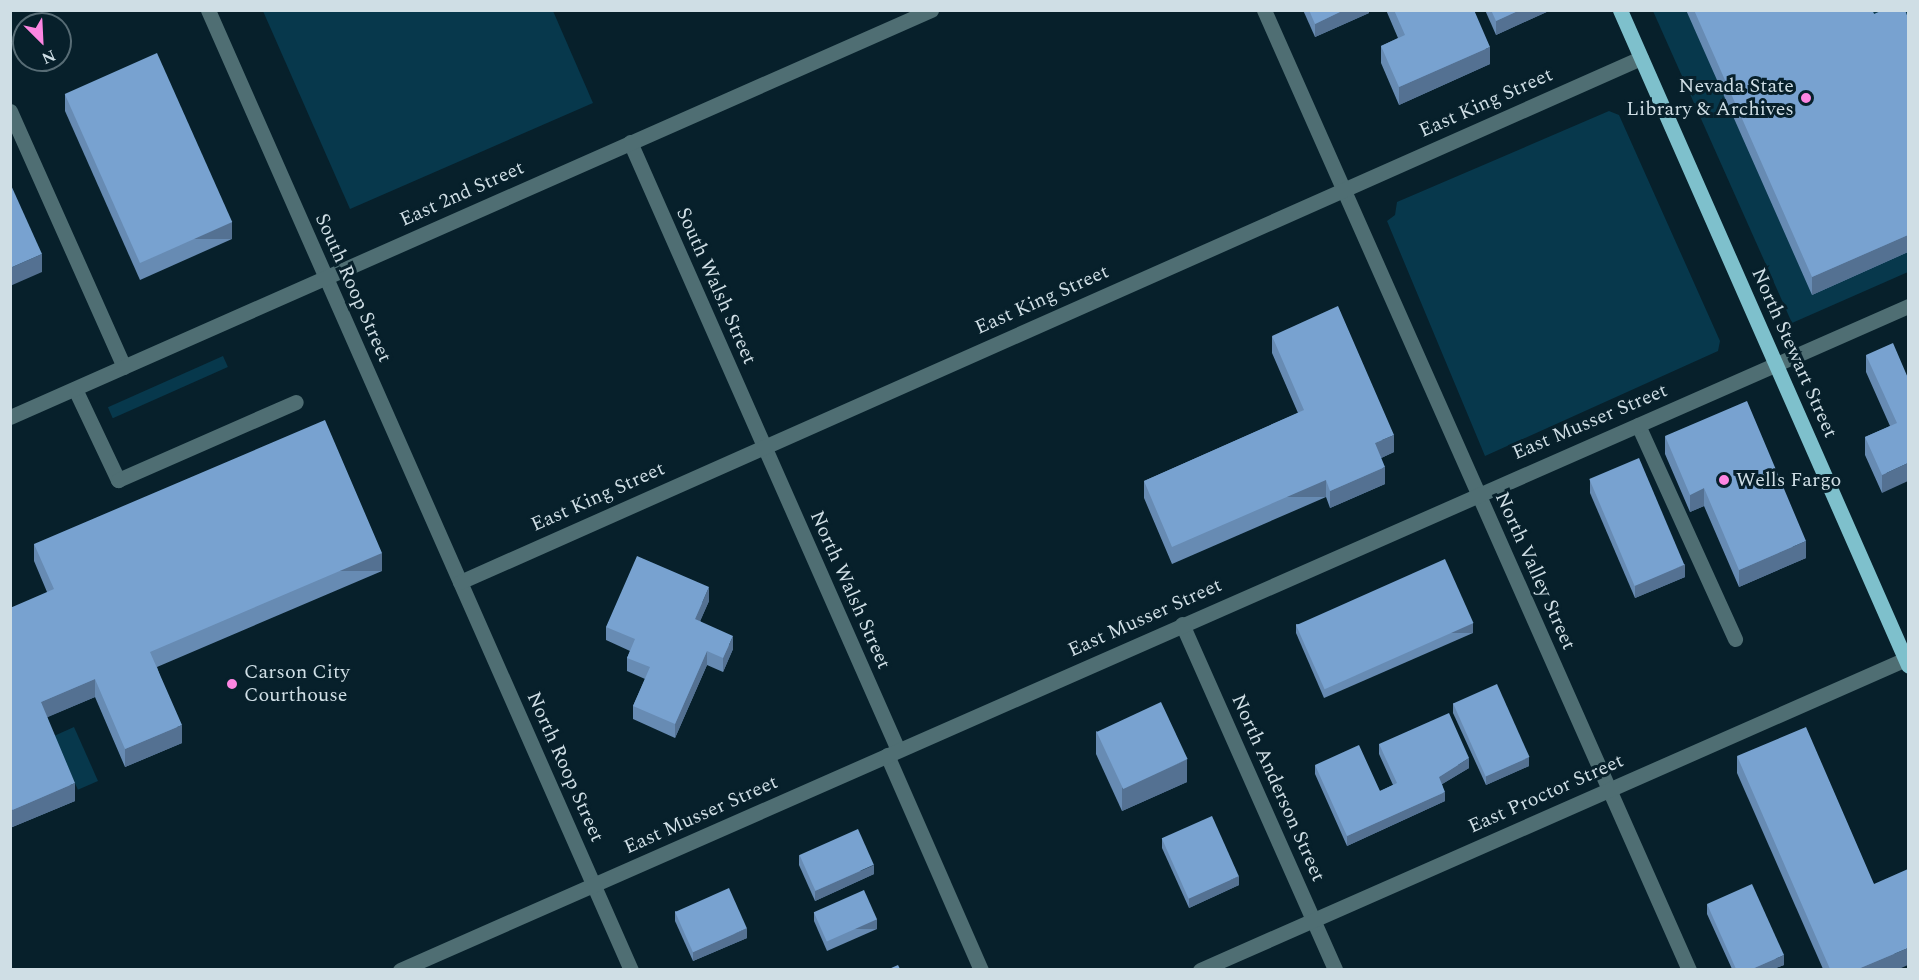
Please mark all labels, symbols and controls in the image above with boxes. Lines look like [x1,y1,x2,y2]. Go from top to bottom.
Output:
north arrow [12,12,72,72]
text: N [38,43,59,70]
street label: East King Street [1415,63,1557,143]
place label: Nevada State Library & Archives [1626,74,1794,121]
marker: Nevada State Library & Archives [1799,91,1813,105]
street label: East 2nd Street [396,156,528,232]
street label: South Walsh Street [671,204,761,368]
street label: South Roop Street [309,210,397,366]
street label: East King Street [971,260,1113,340]
street label: North Stewart Street [1746,264,1842,442]
street label: East Musser Street [1509,379,1671,465]
street label: East King Street [527,457,669,537]
place label: Wells Fargo [1736,468,1841,492]
marker: Wells Fargo [1717,473,1731,487]
street label: North Valley Street [1489,488,1581,654]
street label: North Walsh Street [804,507,896,673]
street label: East Musser Street [1064,573,1226,663]
place label: Carson City Courthouse [244,660,350,707]
marker: Carson City Courthouse [225,677,239,691]
street label: North Roop Street [521,688,609,846]
street label: North Anderson Street [1226,691,1330,885]
street label: East Proctor Street [1465,749,1627,839]
street label: East Musser Street [620,770,782,860]

